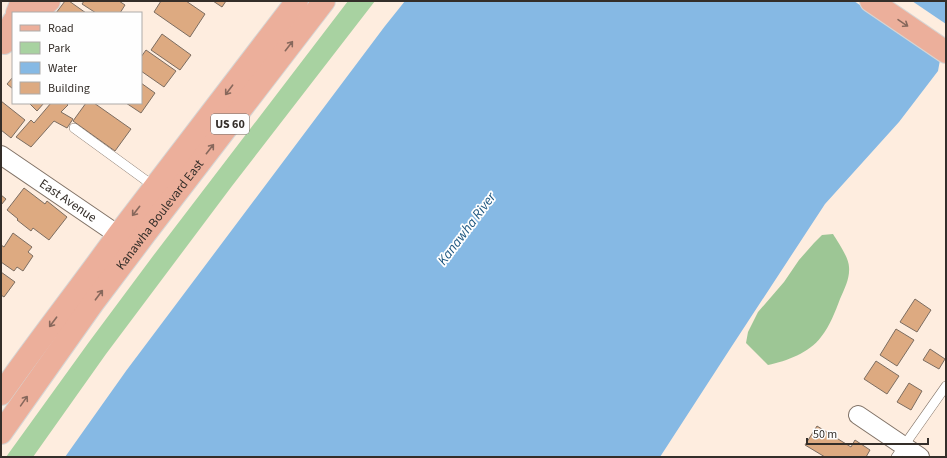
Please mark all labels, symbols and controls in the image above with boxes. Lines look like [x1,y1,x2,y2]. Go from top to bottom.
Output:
legend [12,12,142,104]
one-way arrow [897,19,908,27]
text: Road [48,20,74,37]
text: Park [48,40,70,57]
one-way arrow [285,40,294,51]
text: Water [48,60,78,77]
text: Building [48,80,90,97]
one-way arrow [225,84,233,95]
road number: US 60 [211,114,249,134]
one-way arrow [206,143,215,154]
street label: Kanawha Boulevard East [112,155,208,274]
street label: East Avenue [36,175,100,227]
water label: Kanawha River [433,188,502,270]
one-way arrow [132,205,141,216]
one-way arrow [95,290,103,301]
one-way arrow [49,317,57,328]
one-way arrow [20,396,28,407]
scale bar [807,420,928,446]
text: 50 m [813,426,837,443]

